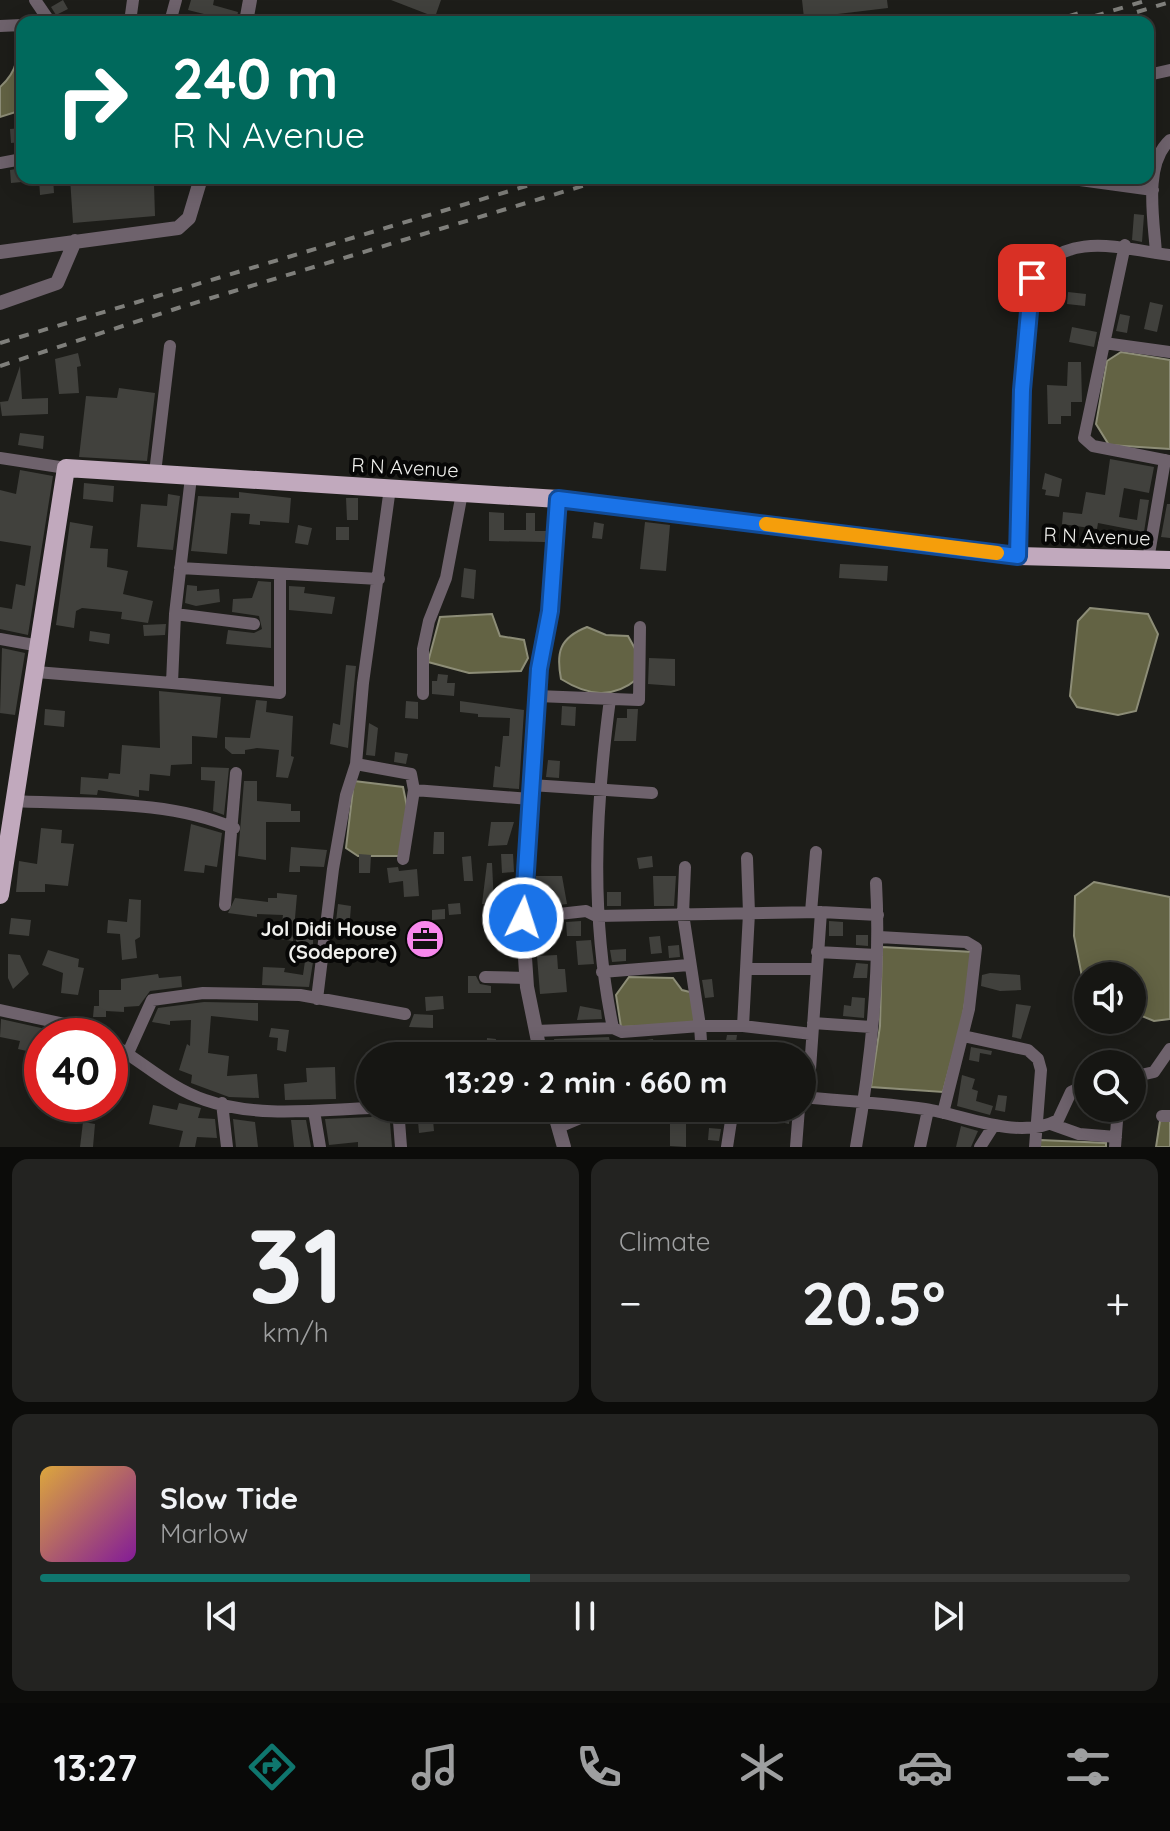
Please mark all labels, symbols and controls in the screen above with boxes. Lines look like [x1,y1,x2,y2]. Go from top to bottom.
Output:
text: 240 m [172,43,339,113]
icon: right [40,48,144,152]
text: R N Avenue [172,112,365,157]
pin [998,244,1066,312]
icon: arrive [1010,256,1054,300]
street label: R N Avenue [351,452,459,482]
street label: R N Avenue [1043,522,1151,550]
position arrow [481,876,565,960]
place label: Jol Didi House (Sodepore) [261,916,397,964]
office icon: Jol Didi House (Sodepore) [404,918,446,960]
map controls [1074,962,1146,1122]
button: sound [1074,962,1146,1034]
speed limit sign: 40 [24,1018,128,1122]
button: search [1074,1050,1146,1122]
text: 13:29 · 2 min · 660 m [445,1063,727,1101]
text: 31 [247,1199,344,1329]
text: Climate [619,1225,710,1258]
text: 20.5° [802,1265,946,1340]
text: − [619,1275,642,1330]
text: + [1105,1275,1130,1330]
text: km/h [263,1316,328,1349]
text: Slow Tide [160,1479,298,1517]
text: Marlow [160,1517,248,1550]
icon: previous [200,1594,244,1638]
icon: pause [563,1594,607,1638]
icon: next [926,1594,970,1638]
icon: directions [244,1739,300,1795]
icon: music [407,1739,463,1795]
icon: phone [571,1739,627,1795]
icon: climate [734,1739,790,1795]
icon: car [897,1739,953,1795]
icon: filters [1060,1739,1116,1795]
text: 13:27 [54,1745,137,1790]

